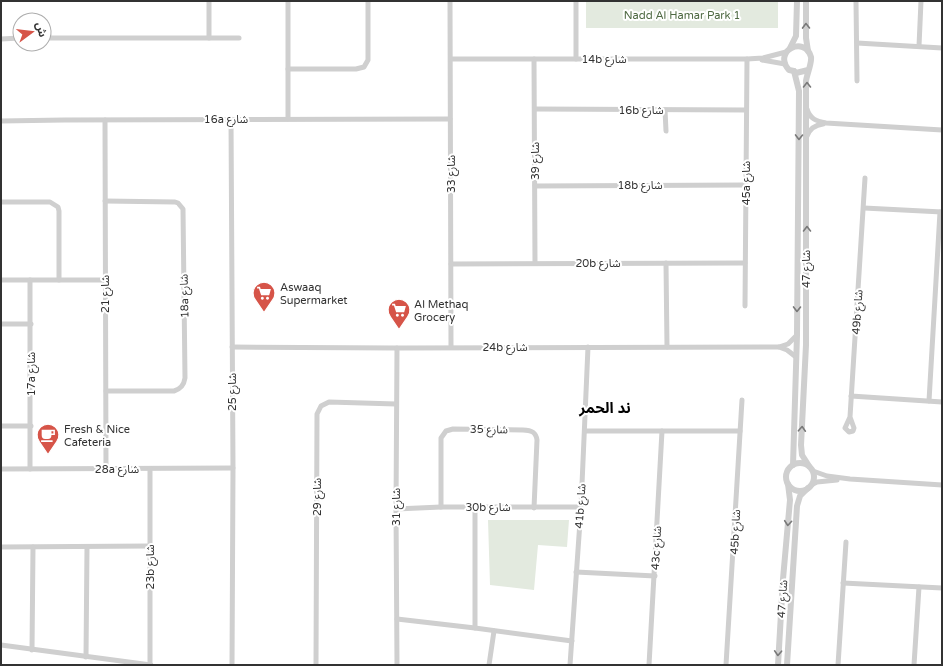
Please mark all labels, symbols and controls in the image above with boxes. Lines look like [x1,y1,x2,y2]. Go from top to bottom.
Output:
park label: Nadd Al Hamar Park 1 [624,9,740,22]
north arrow [12,12,52,52]
text: ش [33,21,49,39]
one-way arrow [802,23,810,29]
street label: 14b شارع [581,53,627,67]
one-way arrow [803,82,811,88]
street label: 16b شارع [618,104,664,118]
street label: 16a شارع [204,113,249,127]
one-way arrow [795,134,803,140]
street label: شارع 39 [529,142,543,180]
street label: شارع 33 [445,155,459,193]
street label: 45a شارع [740,160,754,205]
street label: 18b شارع [617,179,663,193]
one-way arrow [803,226,811,232]
street label: شارع 47 [800,250,814,288]
street label: 20b شارع [575,257,621,271]
street label: 18a شارع [178,273,192,318]
street label: شارع 21 [99,275,113,313]
supermarket icon: Aswaaq Supermarket [251,280,277,313]
place label: Aswaaq Supermarket [280,281,348,307]
street label: 49b شارع [849,289,867,335]
supermarket icon: Al Methaq Grocery [386,297,412,330]
place label: Al Methaq Grocery [414,298,469,324]
one-way arrow [793,306,801,312]
street label: 24b شارع [482,341,528,355]
street label: 17a شارع [25,351,39,396]
street label: شارع 25 [226,373,240,411]
district label: ند الحمر [578,399,631,417]
cafe icon: Fresh & Nice Cafeteria [35,422,61,455]
place label: Fresh & Nice Cafeteria [64,423,130,449]
street label: شارع 35 [470,423,509,437]
one-way arrow [797,426,806,432]
street label: 28a شارع [95,463,140,477]
street label: شارع 29 [311,478,325,516]
street label: 41b شارع [572,483,590,529]
street label: شارع 31 [390,488,404,526]
street label: 30b شارع [465,501,511,515]
street label: 45b شارع [728,509,744,555]
one-way arrow [784,520,793,526]
street label: 43c شارع [649,525,665,570]
street label: 23b شارع [144,544,158,590]
street label: شارع 47 [775,579,791,619]
one-way arrow [774,650,783,656]

